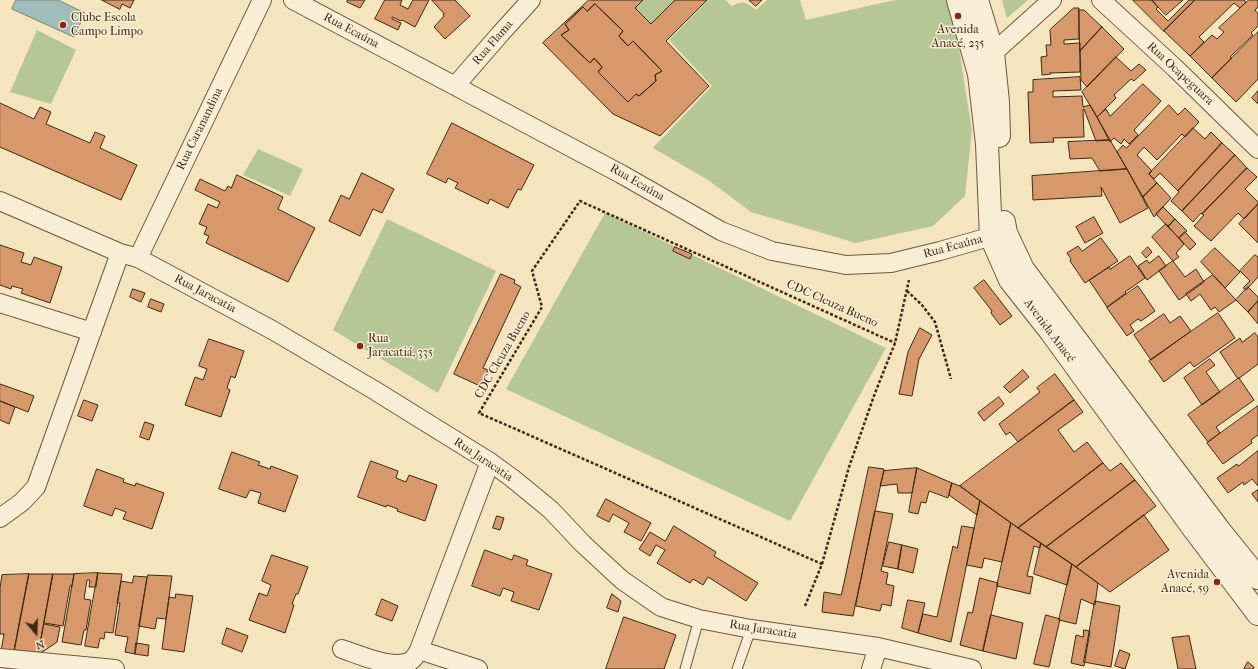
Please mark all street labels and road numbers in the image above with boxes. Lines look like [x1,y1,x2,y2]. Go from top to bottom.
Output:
street label: Rua Ecaúna [321,10,381,52]
street label: Rua Flama [470,18,516,68]
street label: Rua Ocapeguara [1144,39,1216,109]
street label: Rua Caranandina [174,86,226,172]
street label: Rua Ecaúna [607,162,667,204]
street label: Rua Ecaúna [922,232,984,262]
street label: Rua Jaracatia [172,272,238,316]
street label: CDC Cleuza Bueno [784,277,880,331]
street label: Avenida Anacé [1020,296,1078,366]
street label: CDC Cleuza Bueno [472,309,534,401]
street label: Rua Jaracatia [451,435,515,485]
street label: Rua Jaracatia [728,618,798,642]

